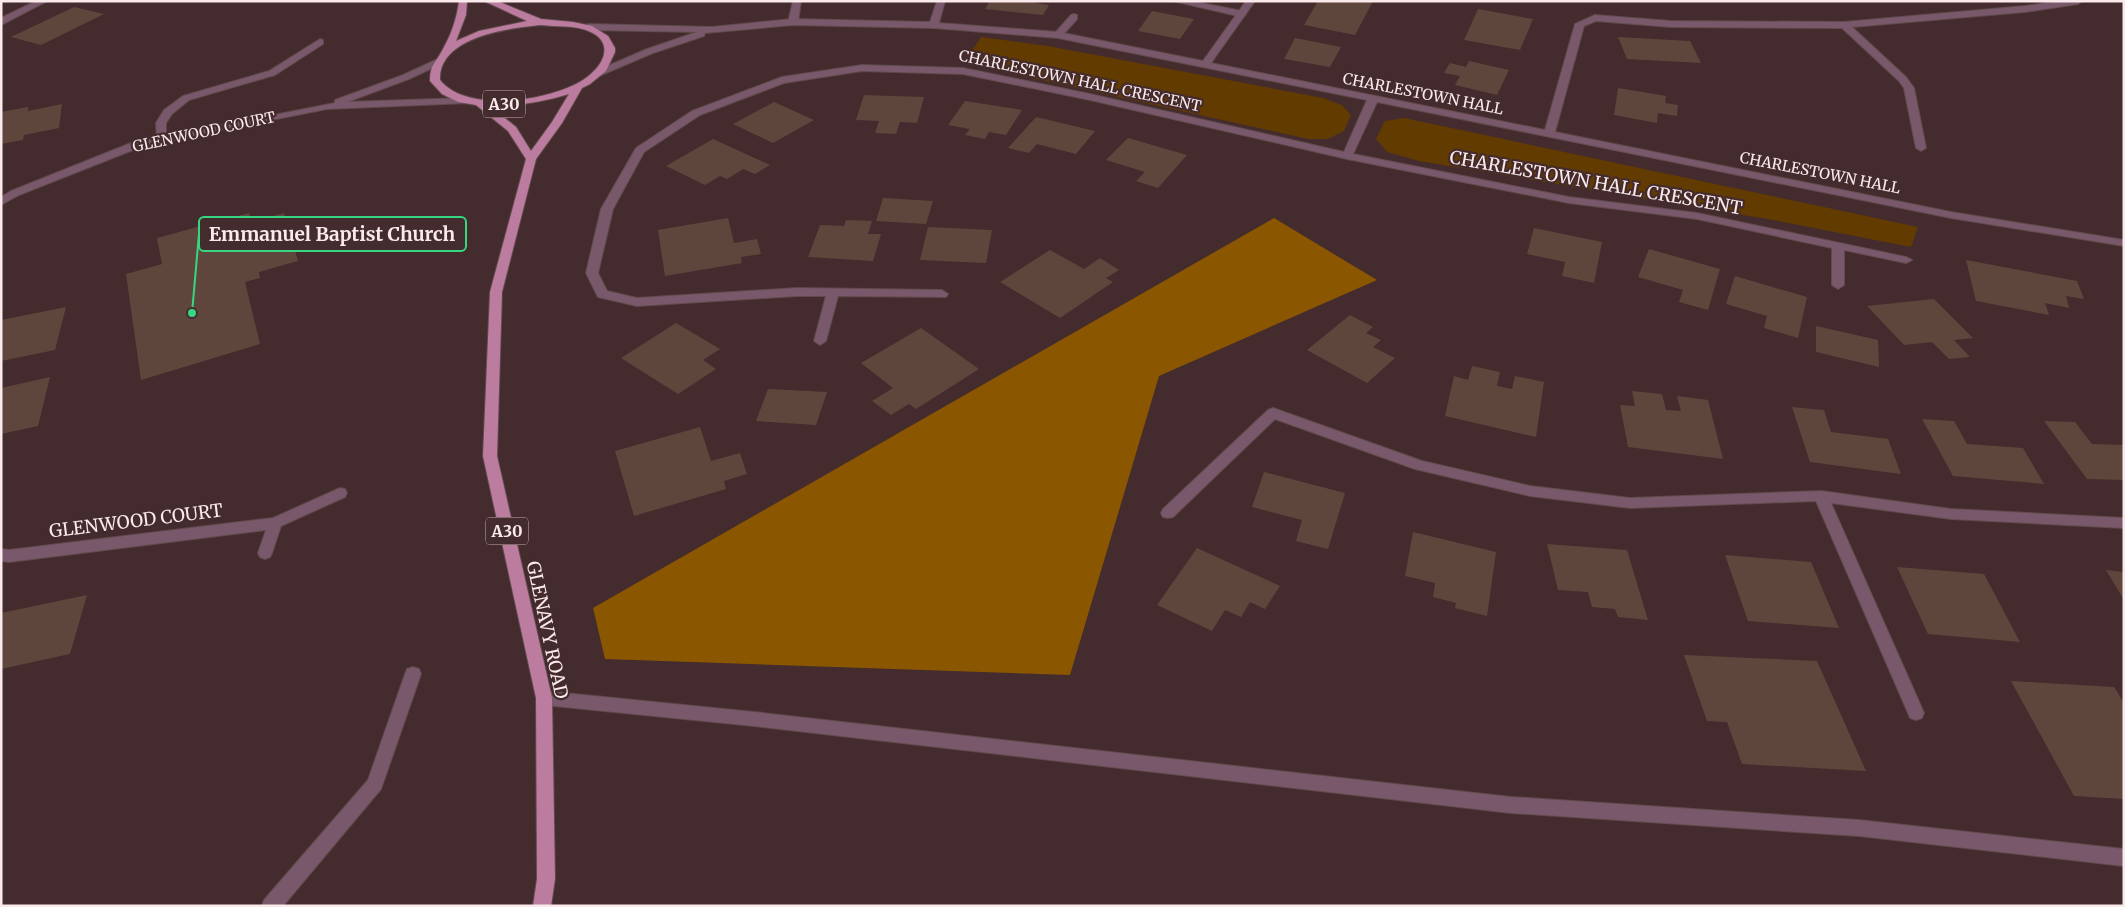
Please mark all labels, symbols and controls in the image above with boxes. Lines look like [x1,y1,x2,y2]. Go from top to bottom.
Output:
street label: CHARLESTOWN HALL CRESCENT [957,45,1204,116]
street label: CHARLESTOWN HALL [1341,69,1506,119]
road number: A30 [483,90,525,118]
street label: GLENWOOD COURT [131,107,278,156]
street label: CHARLESTOWN HALL CRESCENT [1448,145,1745,220]
street label: CHARLESTOWN HALL [1738,148,1903,198]
callout: Emmanuel Baptist Church [199,217,466,251]
text: Emmanuel Baptist Church [209,222,456,246]
street label: GLENWOOD COURT [48,498,224,543]
road number: A30 [486,518,528,544]
street label: GLENAVY ROAD [522,559,573,701]

